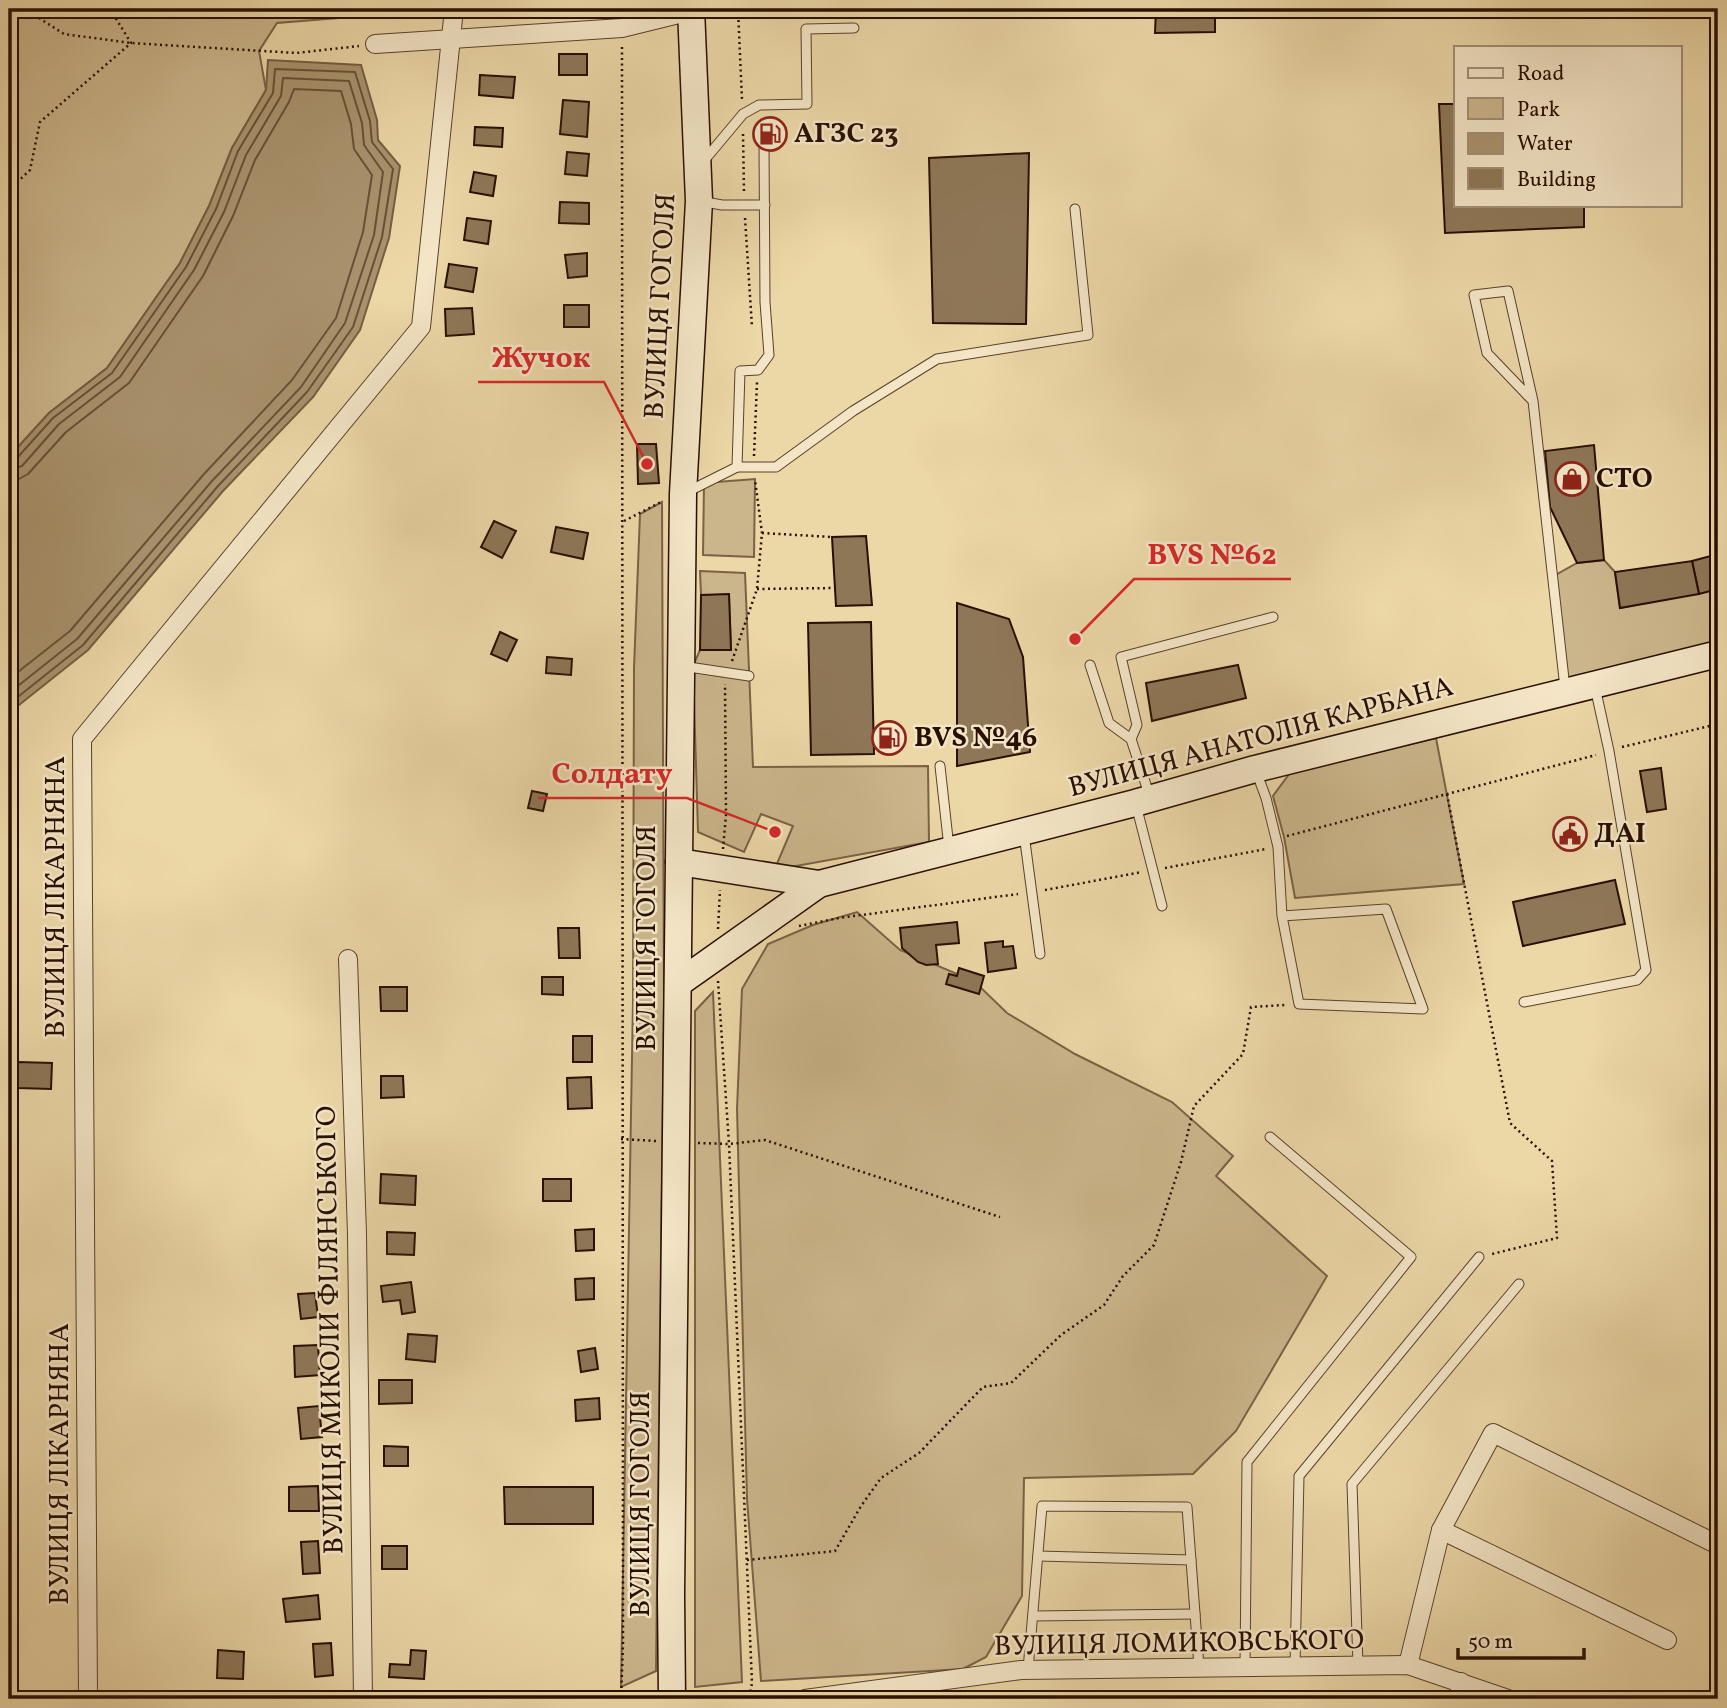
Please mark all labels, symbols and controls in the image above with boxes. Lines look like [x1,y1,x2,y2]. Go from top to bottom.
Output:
legend [1454,46,1682,206]
text: Road [1517,60,1564,89]
text: Park [1517,96,1560,125]
fuel station icon: АГЗС 23 [751,115,789,153]
place label: АГЗС 23 [794,115,898,154]
text: Water [1517,130,1573,159]
text: Building [1517,166,1596,195]
street label: ВУЛИЦЯ ГОГОЛЯ [636,192,686,420]
callout: Жучок [478,331,604,382]
text: Жучок [492,338,590,380]
shop icon: СТО [1553,460,1591,498]
place label: СТО [1596,460,1653,499]
callout: BVS №62 [1134,528,1291,579]
text: BVS №62 [1147,535,1277,577]
street label: ВУЛИЦЯ АНАТОЛІЯ КАРБАНА [1064,668,1458,808]
fuel station icon: BVS №46 [870,719,908,757]
place label: BVS №46 [914,719,1037,758]
callout: Солдату [538,747,687,798]
text: Солдату [551,754,673,796]
street label: ВУЛИЦЯ ЛІКАРНЯНА [37,756,76,1038]
public building icon: ДАІ [1551,815,1589,853]
place label: ДАІ [1594,815,1646,854]
street label: ВУЛИЦЯ ГОГОЛЯ [628,825,667,1051]
street label: ВУЛИЦЯ МИКОЛИ ФІЛЯНСЬКОГО [308,1105,354,1555]
street label: ВУЛИЦЯ ЛІКАРНЯНА [41,1323,80,1605]
street label: ВУЛИЦЯ ГОГОЛЯ [622,1391,661,1617]
scale bar [1458,1617,1584,1661]
street label: ВУЛИЦЯ ЛОМИКОВСЬКОГО [994,1621,1364,1667]
text: 50 m [1468,1628,1513,1657]

